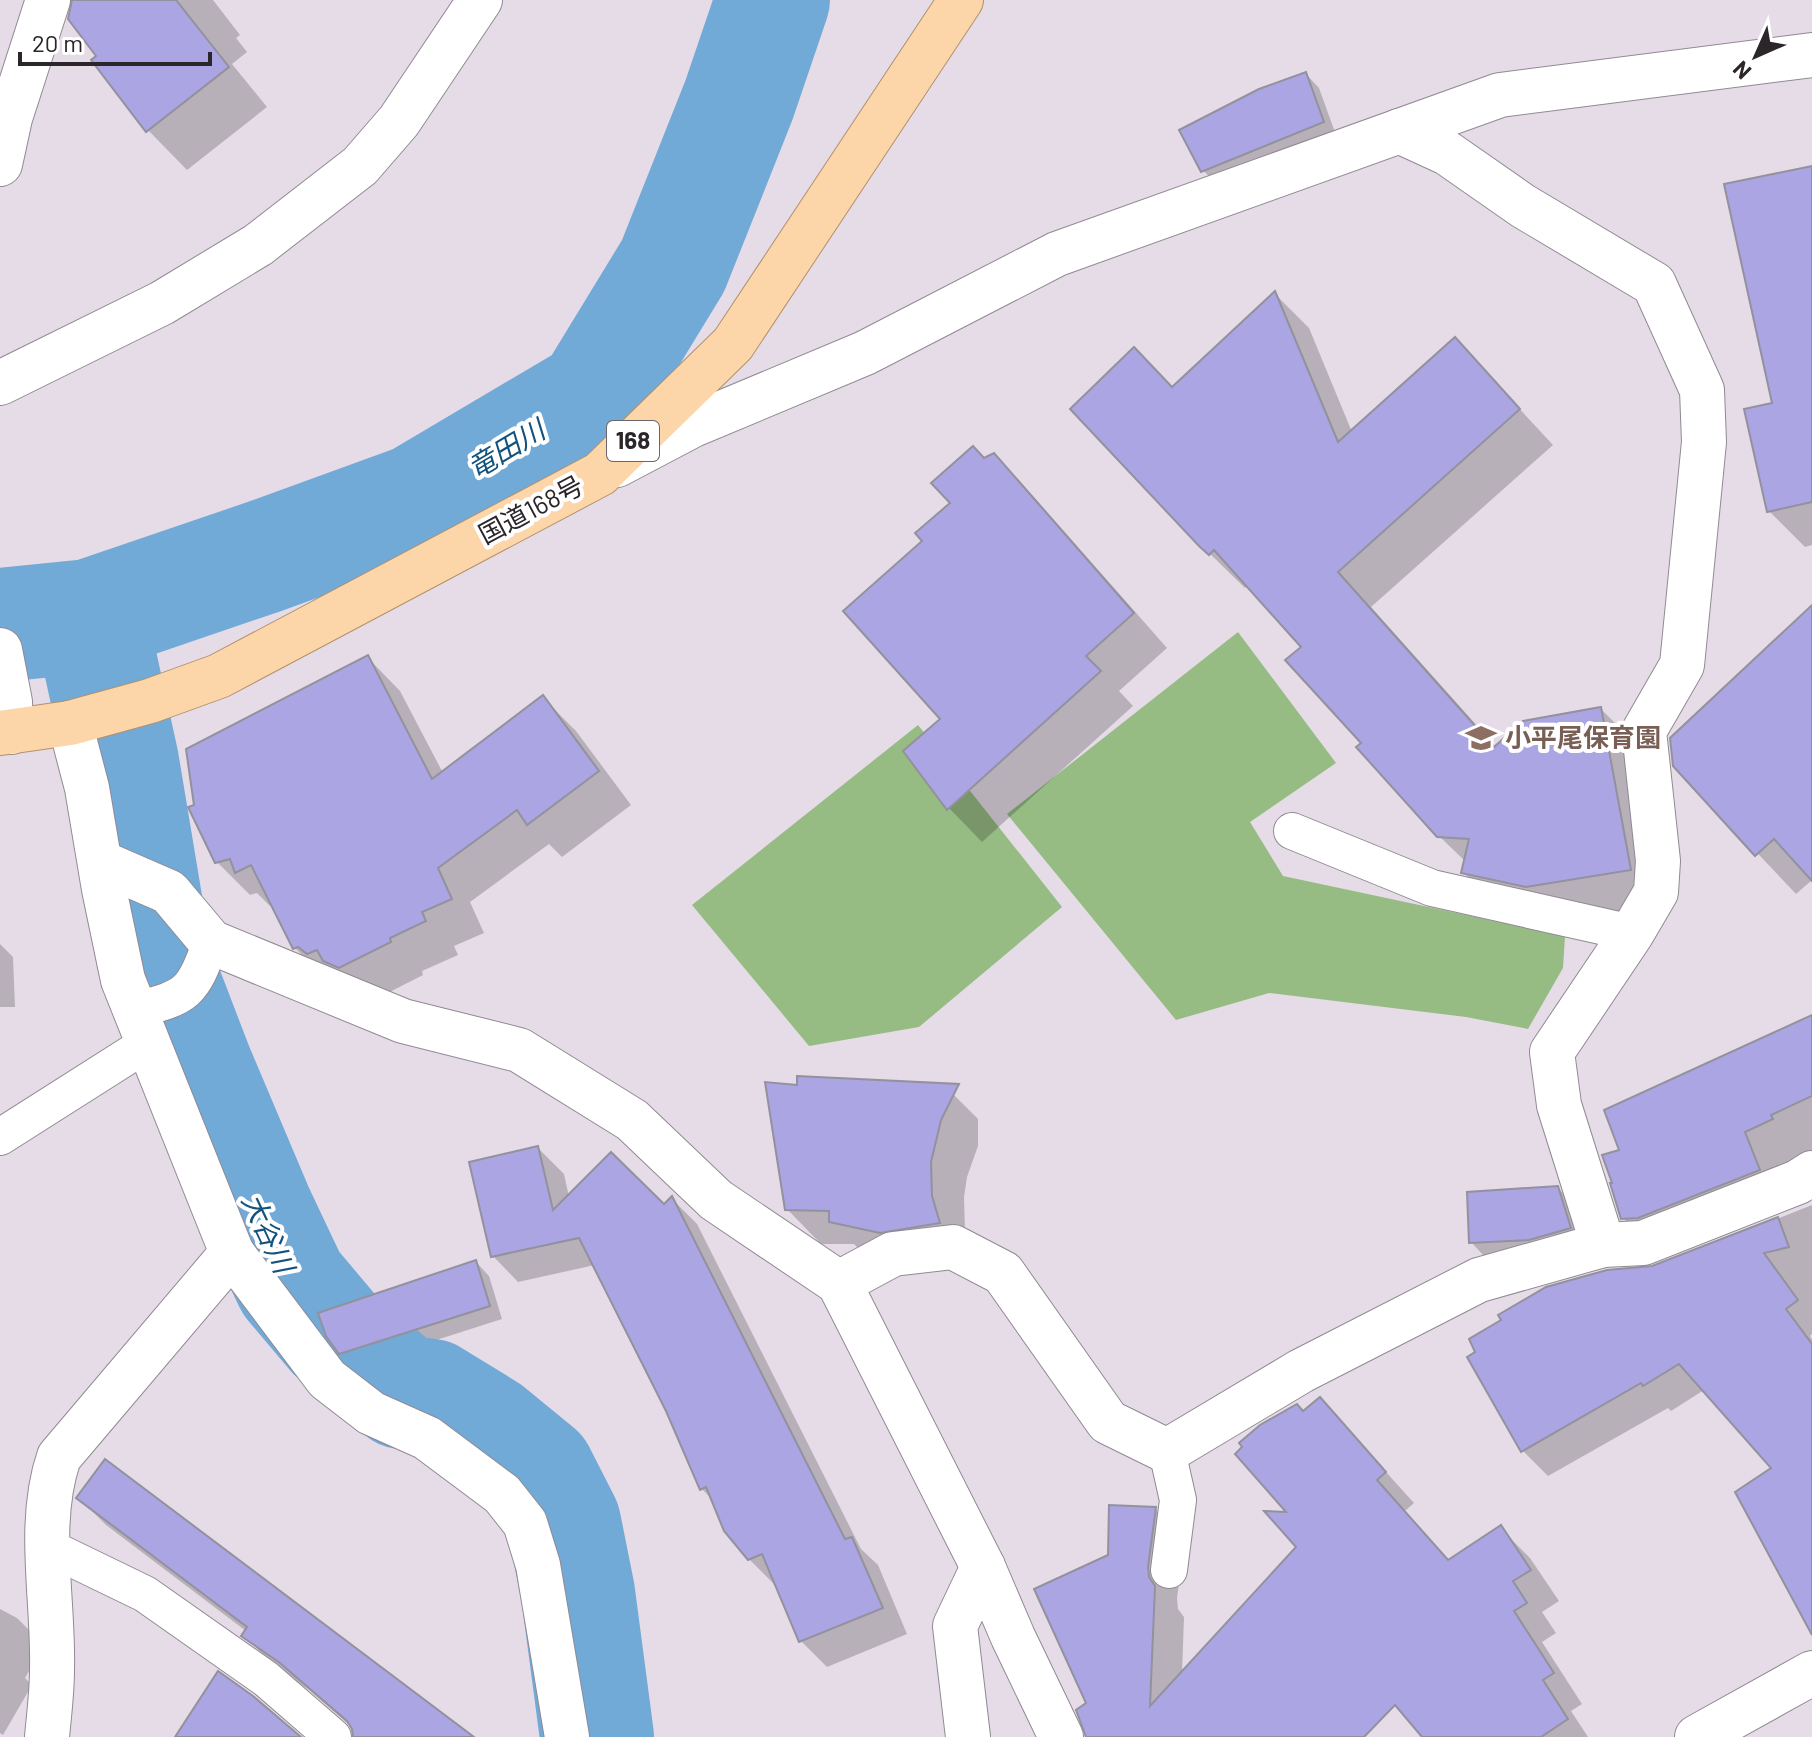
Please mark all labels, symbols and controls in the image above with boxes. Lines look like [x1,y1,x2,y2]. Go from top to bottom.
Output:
scale bar [20,16,210,66]
north arrow [1716,16,1796,96]
text: 20 m [32,28,83,57]
text: N [1727,56,1756,85]
water label: 竜田川 [461,410,553,484]
road number: 168 [607,421,659,461]
street label: 国道168号 [473,468,588,549]
school or university icon: 小平尾保育園 [1464,721,1498,755]
place label: 小平尾保育園 [1505,721,1661,752]
water label: 大谷川 [236,1187,303,1281]

